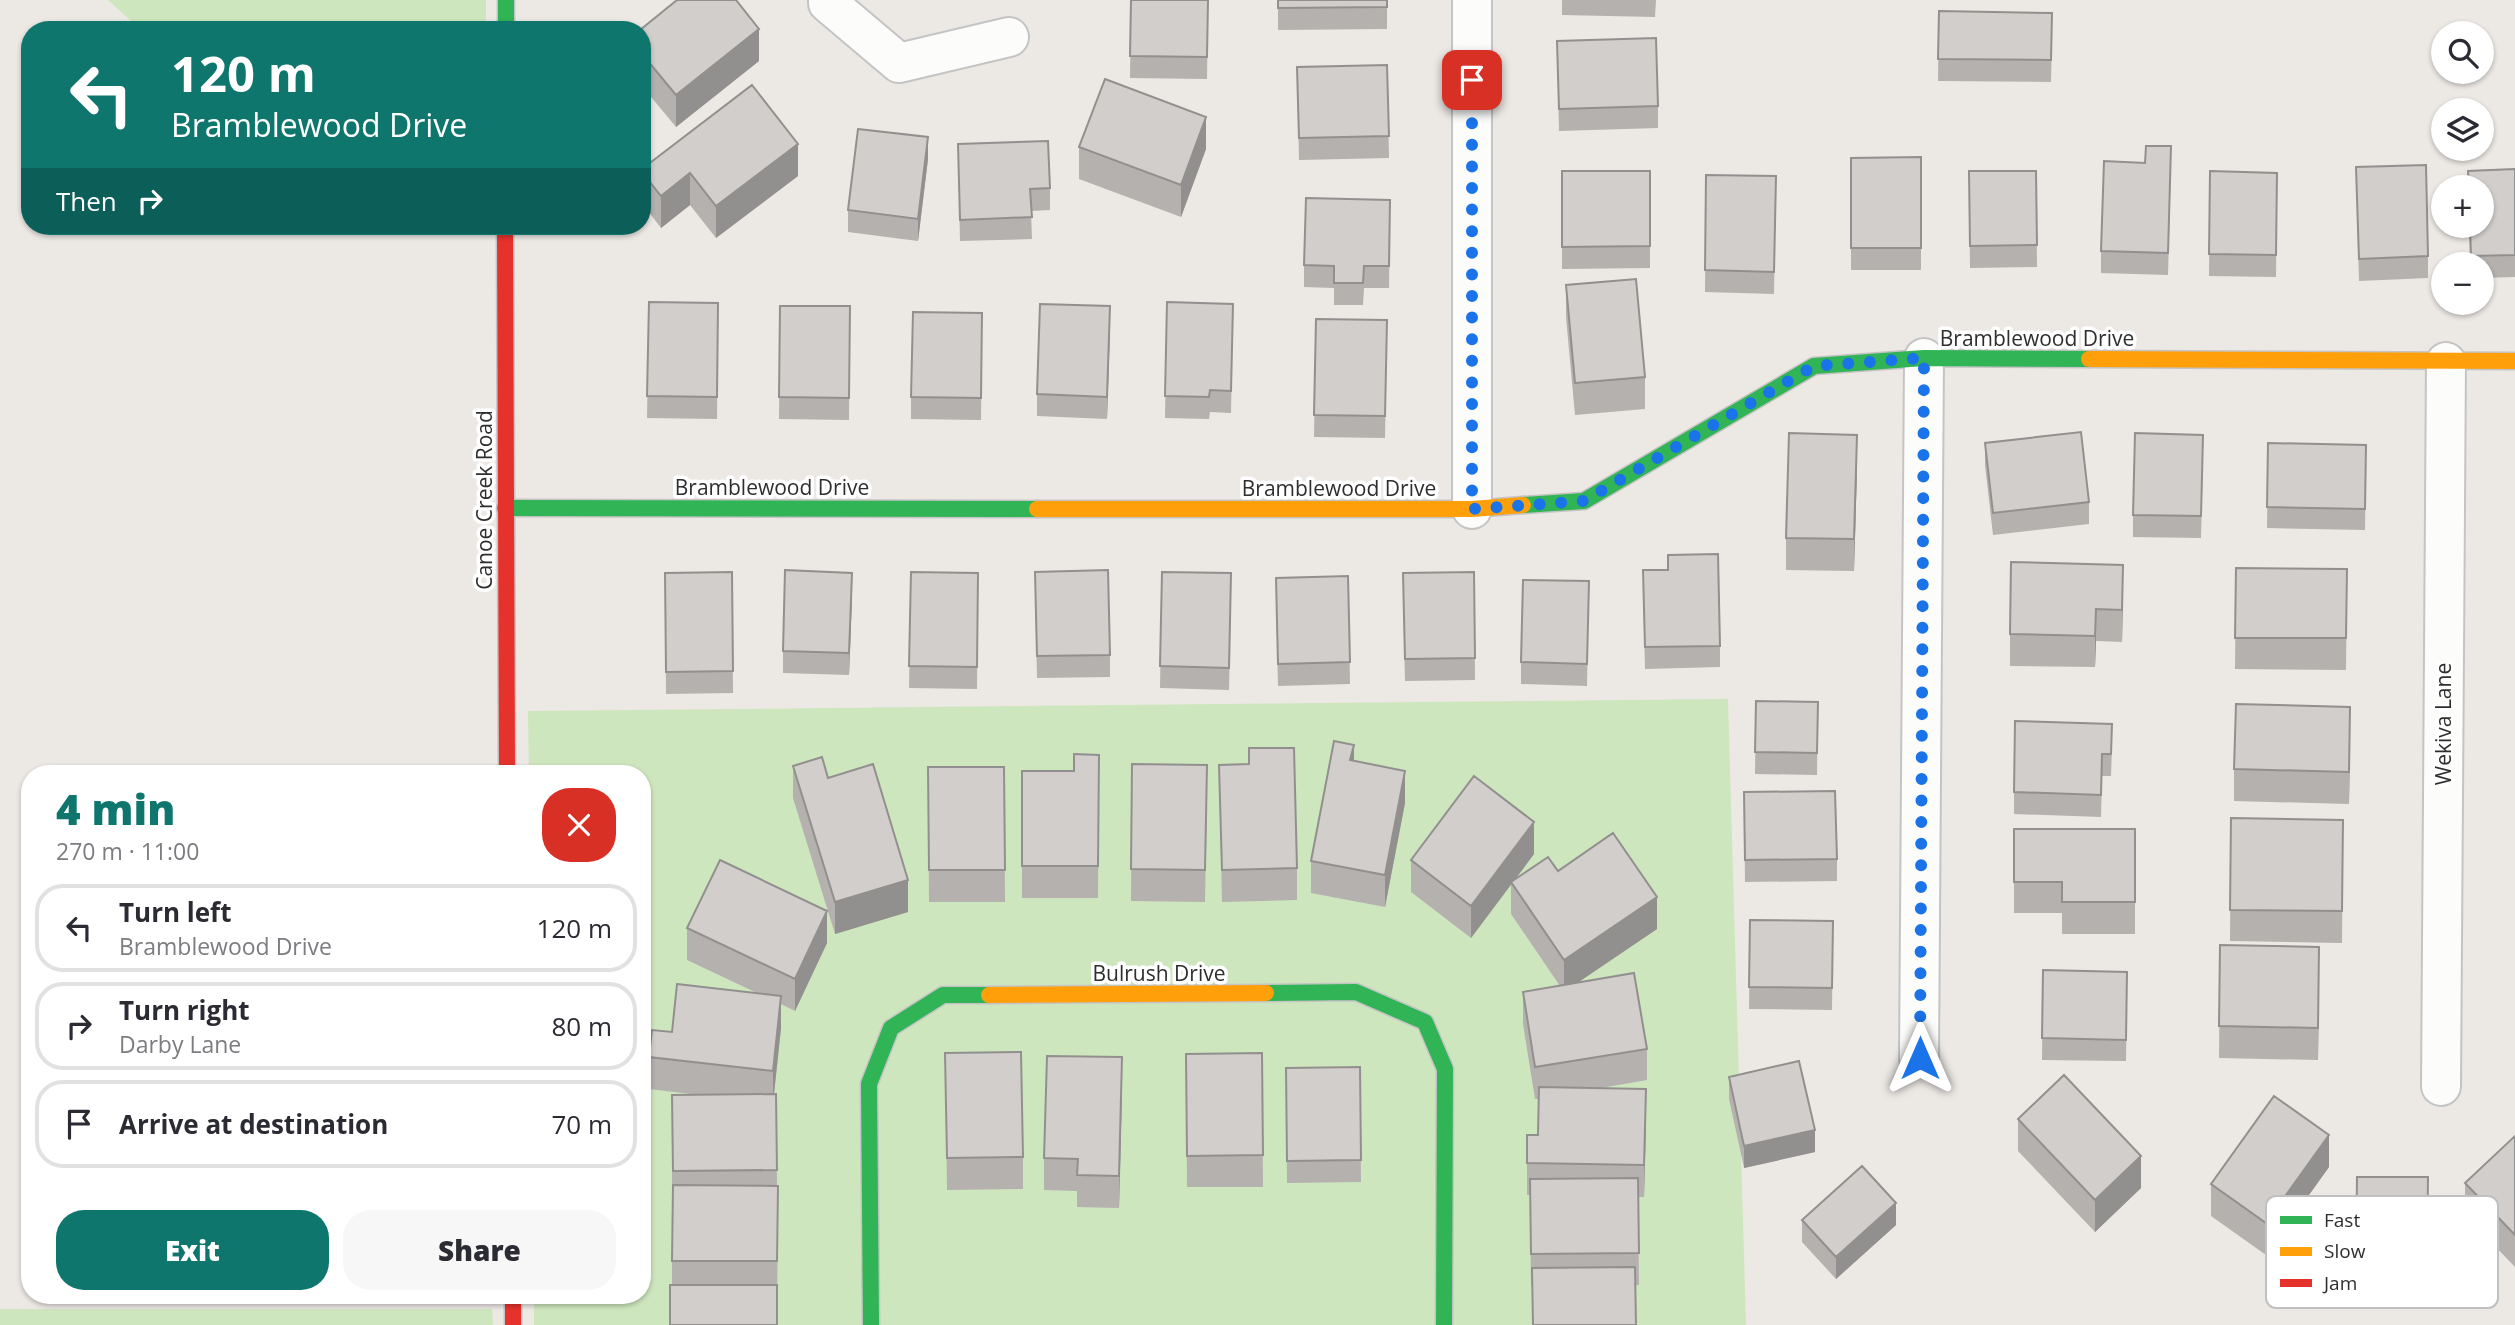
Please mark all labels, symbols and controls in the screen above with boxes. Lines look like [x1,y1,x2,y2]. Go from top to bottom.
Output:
map controls [2431,21,2494,315]
button: search [2431,21,2494,84]
text: 120 m [171,40,316,106]
icon: left [56,49,147,140]
pin [1442,50,1502,110]
icon: arrive [1453,61,1491,99]
button: layers [2431,98,2494,161]
text: Bramblewood Drive [171,103,467,146]
button: + [2431,175,2494,238]
icon: right [131,182,169,220]
text: Then [56,183,117,219]
button: − [2431,252,2494,315]
street label: Bramblewood Drive [1940,324,2134,352]
street label: Canoe Creek Road [470,410,498,590]
street label: Bramblewood Drive [675,473,869,501]
street label: Bramblewood Drive [1242,474,1436,502]
street label: Wekiva Lane [2429,663,2457,785]
text: 4 min [56,780,175,837]
button: close [542,788,616,862]
text: 270 m · 11:00 [56,835,199,867]
text: Turn left [119,894,231,930]
icon: left [60,909,98,947]
text: 120 m [537,910,612,946]
text: Bramblewood Drive [119,930,332,962]
street label: Bulrush Drive [1093,959,1225,987]
text: Turn right [119,992,250,1028]
icon: right [60,1007,98,1045]
text: 80 m [551,1008,612,1044]
position arrow [1883,1021,1957,1095]
text: Darby Lane [119,1028,241,1060]
icon: arrive [60,1105,98,1143]
text: Arrive at destination [119,1106,388,1142]
text: 70 m [551,1106,612,1142]
legend [2266,1196,2498,1308]
text: Fast [2324,1207,2360,1233]
button: Exit [56,1210,329,1290]
button: Share [343,1210,616,1290]
text: Slow [2324,1238,2366,1264]
text: Jam [2322,1270,2357,1296]

